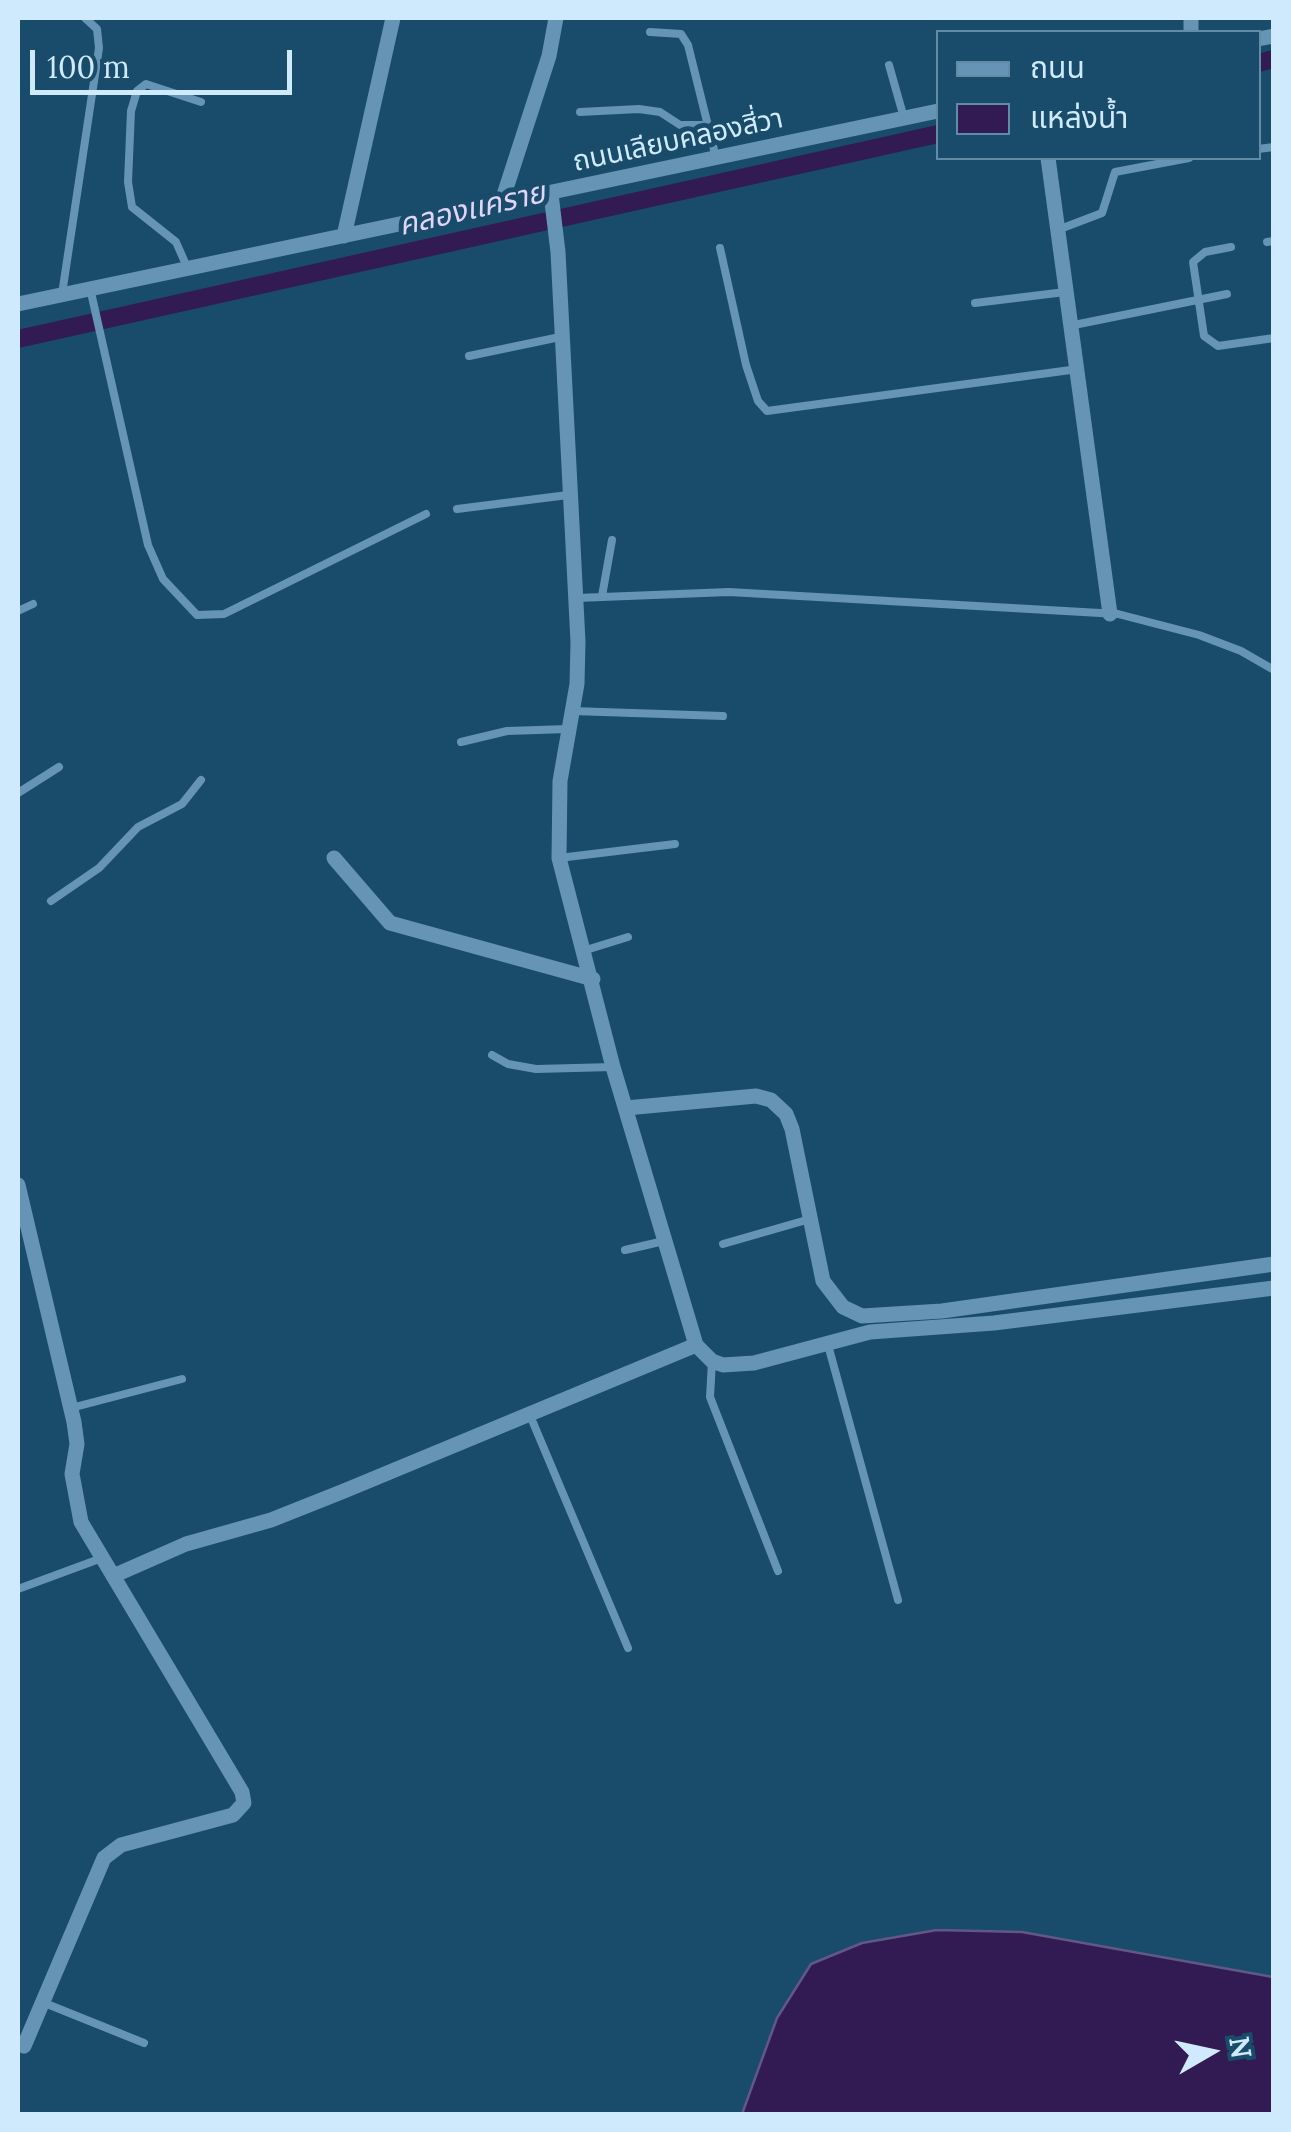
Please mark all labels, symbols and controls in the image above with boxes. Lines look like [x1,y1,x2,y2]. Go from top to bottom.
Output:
scale bar [35,30,298,92]
legend [936,30,1261,160]
text: 100 m [47,48,130,86]
text: ถนน [1030,48,1085,86]
text: แหล่งน้ำ [1030,98,1128,136]
street label: ถนนเลียบคลองสี่วา [570,102,786,180]
water label: คลองเเคราย [395,176,549,244]
north arrow [1161,2002,1261,2102]
text: N [1221,2034,1260,2061]

